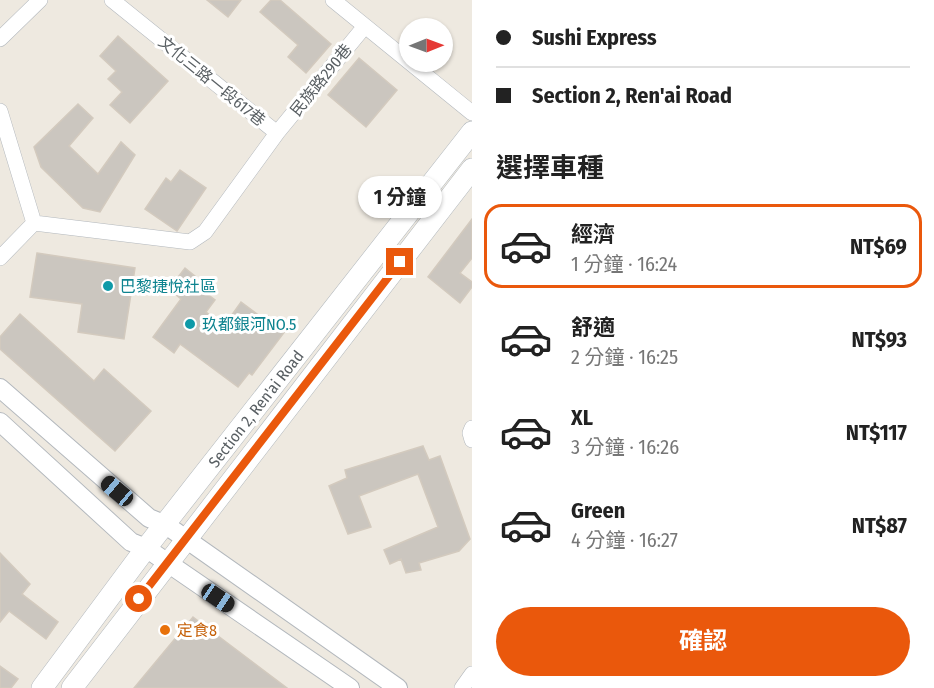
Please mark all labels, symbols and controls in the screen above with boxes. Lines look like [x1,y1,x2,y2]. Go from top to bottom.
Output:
north arrow [399,18,453,72]
map controls [399,18,453,72]
text: Sushi Express [532,24,657,51]
street label: 文化三路一段617巷 [155,32,269,130]
street label: 民族路290巷 [286,40,356,120]
text: Section 2, Ren'ai Road [532,82,732,109]
text: 選擇車種 [496,152,604,184]
callout: 1 分鐘 [358,175,442,217]
text: 1 分鐘 [374,185,426,209]
icon: car [499,219,553,273]
text: 經濟 [571,221,615,248]
text: NT$69 [850,233,907,260]
route end [386,248,413,275]
text: 1 分鐘 · 16:24 [571,252,677,276]
place label: 巴黎捷悅社區 [120,277,216,296]
marker: 巴黎捷悅社區 [101,279,115,293]
icon: car [499,312,553,366]
text: 舒適 [571,314,615,341]
place label: 玖都銀河NO.5 [202,315,296,334]
marker: 玖都銀河NO.5 [183,317,197,331]
text: NT$93 [852,326,907,353]
text: 2 分鐘 · 16:25 [571,345,678,369]
street label: Section 2, Ren'ai Road [204,347,308,471]
text: XL [571,404,593,431]
icon: car [499,405,553,459]
text: NT$117 [846,419,907,446]
text: 3 分鐘 · 16:26 [571,435,679,459]
car [97,473,137,509]
text: Green [571,497,625,524]
icon: car [499,498,553,552]
text: NT$87 [852,512,907,539]
text: 4 分鐘 · 16:27 [571,528,678,552]
car [198,580,238,616]
route start [125,585,152,612]
button: 確認 [496,607,910,676]
place label: 定食8 [177,621,217,640]
marker: 定食8 [158,623,172,637]

